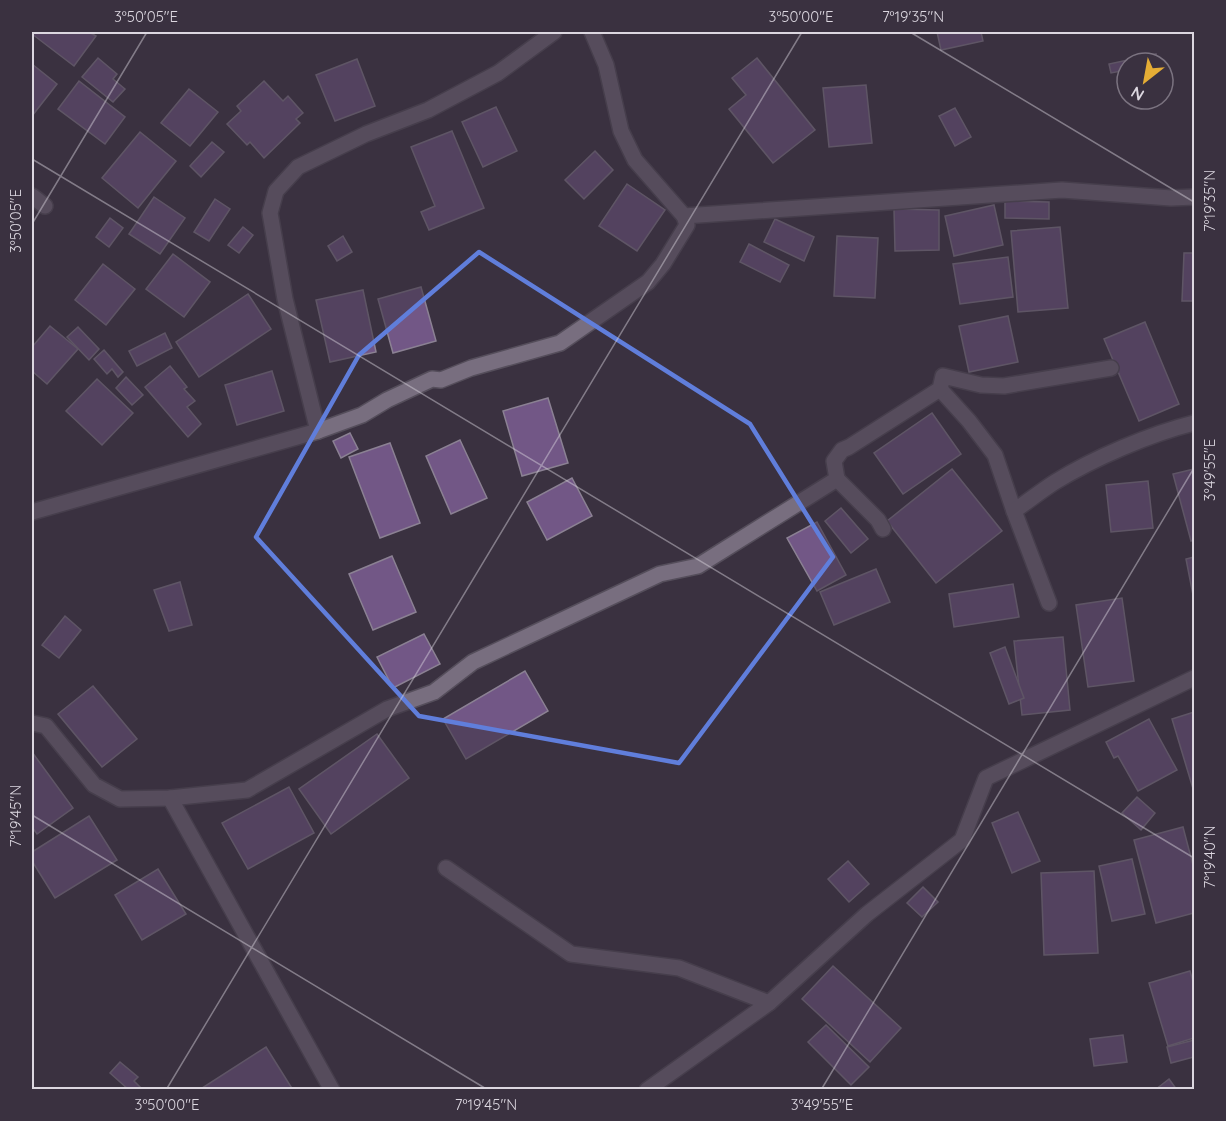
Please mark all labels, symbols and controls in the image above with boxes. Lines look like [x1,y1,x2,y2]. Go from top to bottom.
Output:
text: 3°50'05"E [114,7,178,26]
text: 3°50'00"E [769,7,833,26]
text: 7°19'35"N [882,7,944,26]
north arrow [1115,51,1175,111]
text: N [1127,82,1147,105]
text: 7°19'35"N [1200,170,1219,232]
text: 3°50'05"E [6,189,25,253]
text: 3°49'55"E [1200,439,1219,501]
text: 7°19'45"N [6,785,25,847]
text: 7°19'40"N [1200,826,1219,889]
text: 3°50'00"E [135,1095,199,1114]
text: 7°19'45"N [455,1095,517,1114]
text: 3°49'55"E [791,1095,853,1114]

